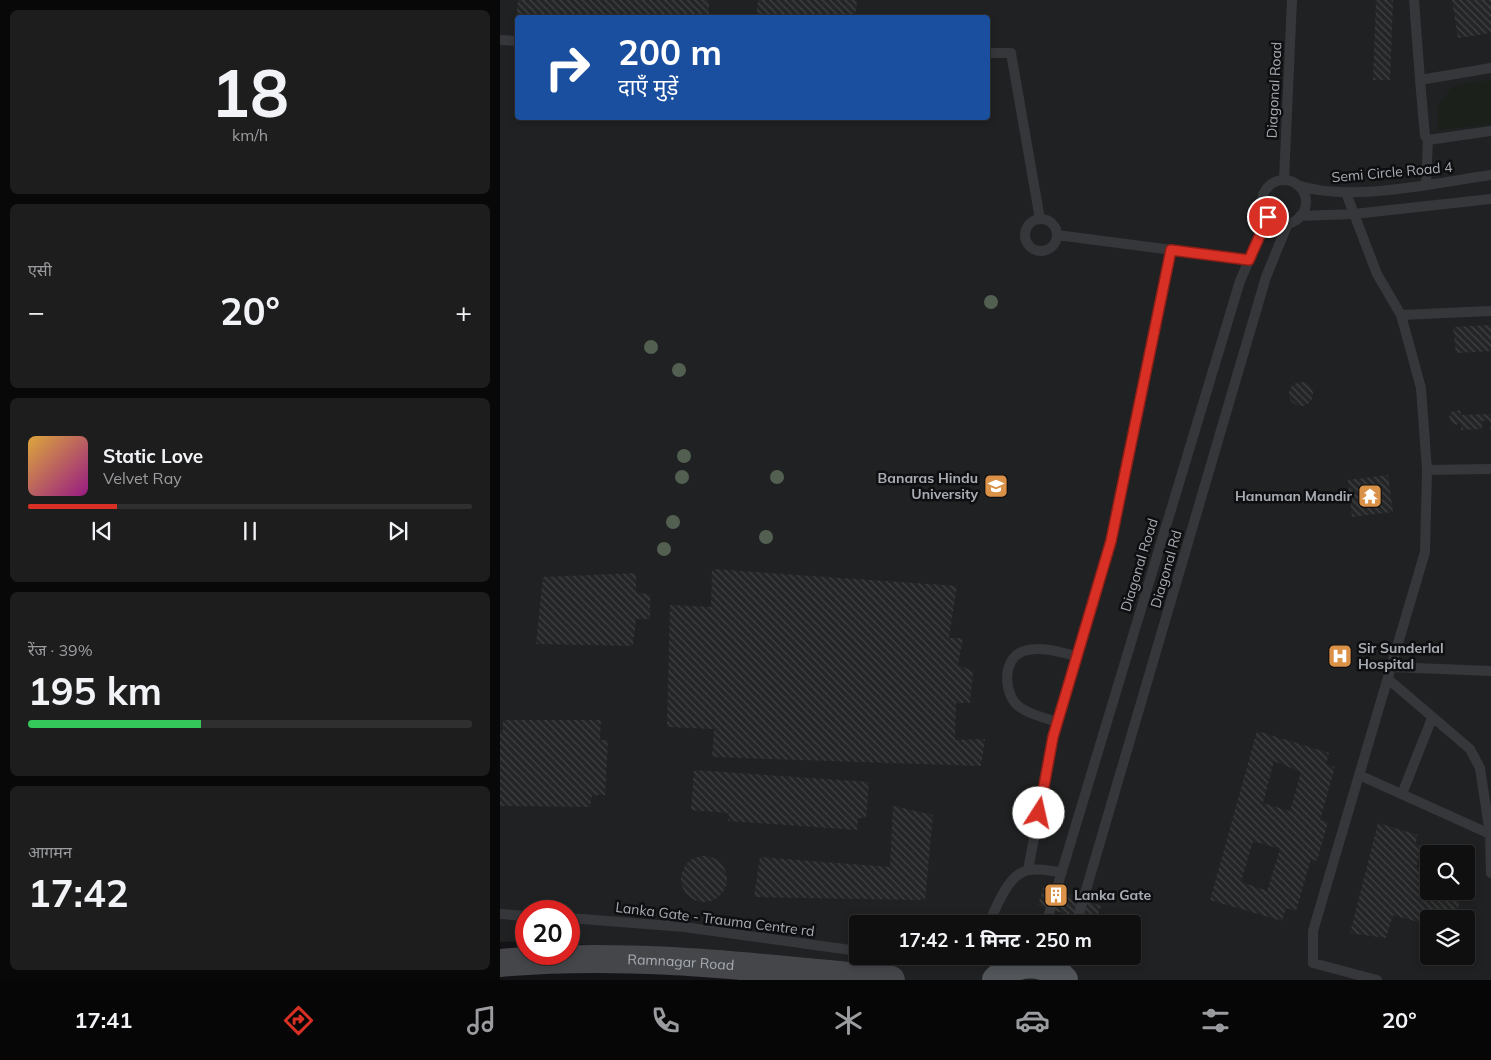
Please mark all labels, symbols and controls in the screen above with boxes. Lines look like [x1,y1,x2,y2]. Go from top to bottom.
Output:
text: 200 m [618,30,722,74]
icon: right [535,35,600,100]
street label: Diagonal Road [1262,41,1286,139]
text: 18 [211,52,289,133]
text: दाएँ मुड़ें [618,73,678,101]
text: km/h [232,125,268,145]
street label: Semi Circle Road 4 [1331,158,1454,186]
pin [1247,196,1289,238]
icon: arrive [1254,203,1282,231]
text: एसी [28,260,52,280]
text: 20° [220,287,280,335]
text: − [28,294,45,329]
text: + [455,294,472,329]
text: Static Love [103,444,203,468]
text: Velvet Ray [103,468,182,488]
place label: Banaras Hindu University [878,469,978,503]
school or university icon: Banaras Hindu University [983,473,1009,499]
temple icon: Hanuman Mandir [1357,483,1383,509]
place label: Hanuman Mandir [1235,487,1352,505]
street label: Diagonal Road [1116,516,1162,614]
icon: previous [88,517,116,545]
icon: pause [236,517,264,545]
icon: next [384,517,412,545]
street label: Diagonal Rd [1146,528,1186,610]
place label: Sir Sunderlal Hospital [1358,639,1444,673]
text: रेंज · 39% [28,640,93,660]
hospital icon: Sir Sunderlal Hospital [1327,643,1353,669]
text: 195 km [28,667,162,715]
position arrow [1012,786,1064,838]
text: आगमन [28,842,72,862]
map controls [1420,845,1475,965]
button: search [1420,845,1475,900]
text: 17:42 [28,869,129,917]
building icon: Lanka Gate [1043,882,1069,908]
place label: Lanka Gate [1074,886,1151,904]
street label: Lanka Gate - Trauma Centre rd [614,898,816,940]
speed limit sign: 20 [515,900,580,965]
button: layers [1420,910,1475,965]
text: 17:42 · 1 मिनट · 250 m [898,928,1092,952]
street label: Ramnagar Road [627,950,735,974]
icon: directions [281,1003,316,1038]
icon: music [464,1003,499,1038]
icon: phone [648,1003,683,1038]
icon: climate [831,1003,866,1038]
icon: car [1015,1003,1050,1038]
icon: filters [1198,1003,1233,1038]
text: 17:41 [74,1006,133,1034]
text: 20° [1382,1006,1417,1034]

